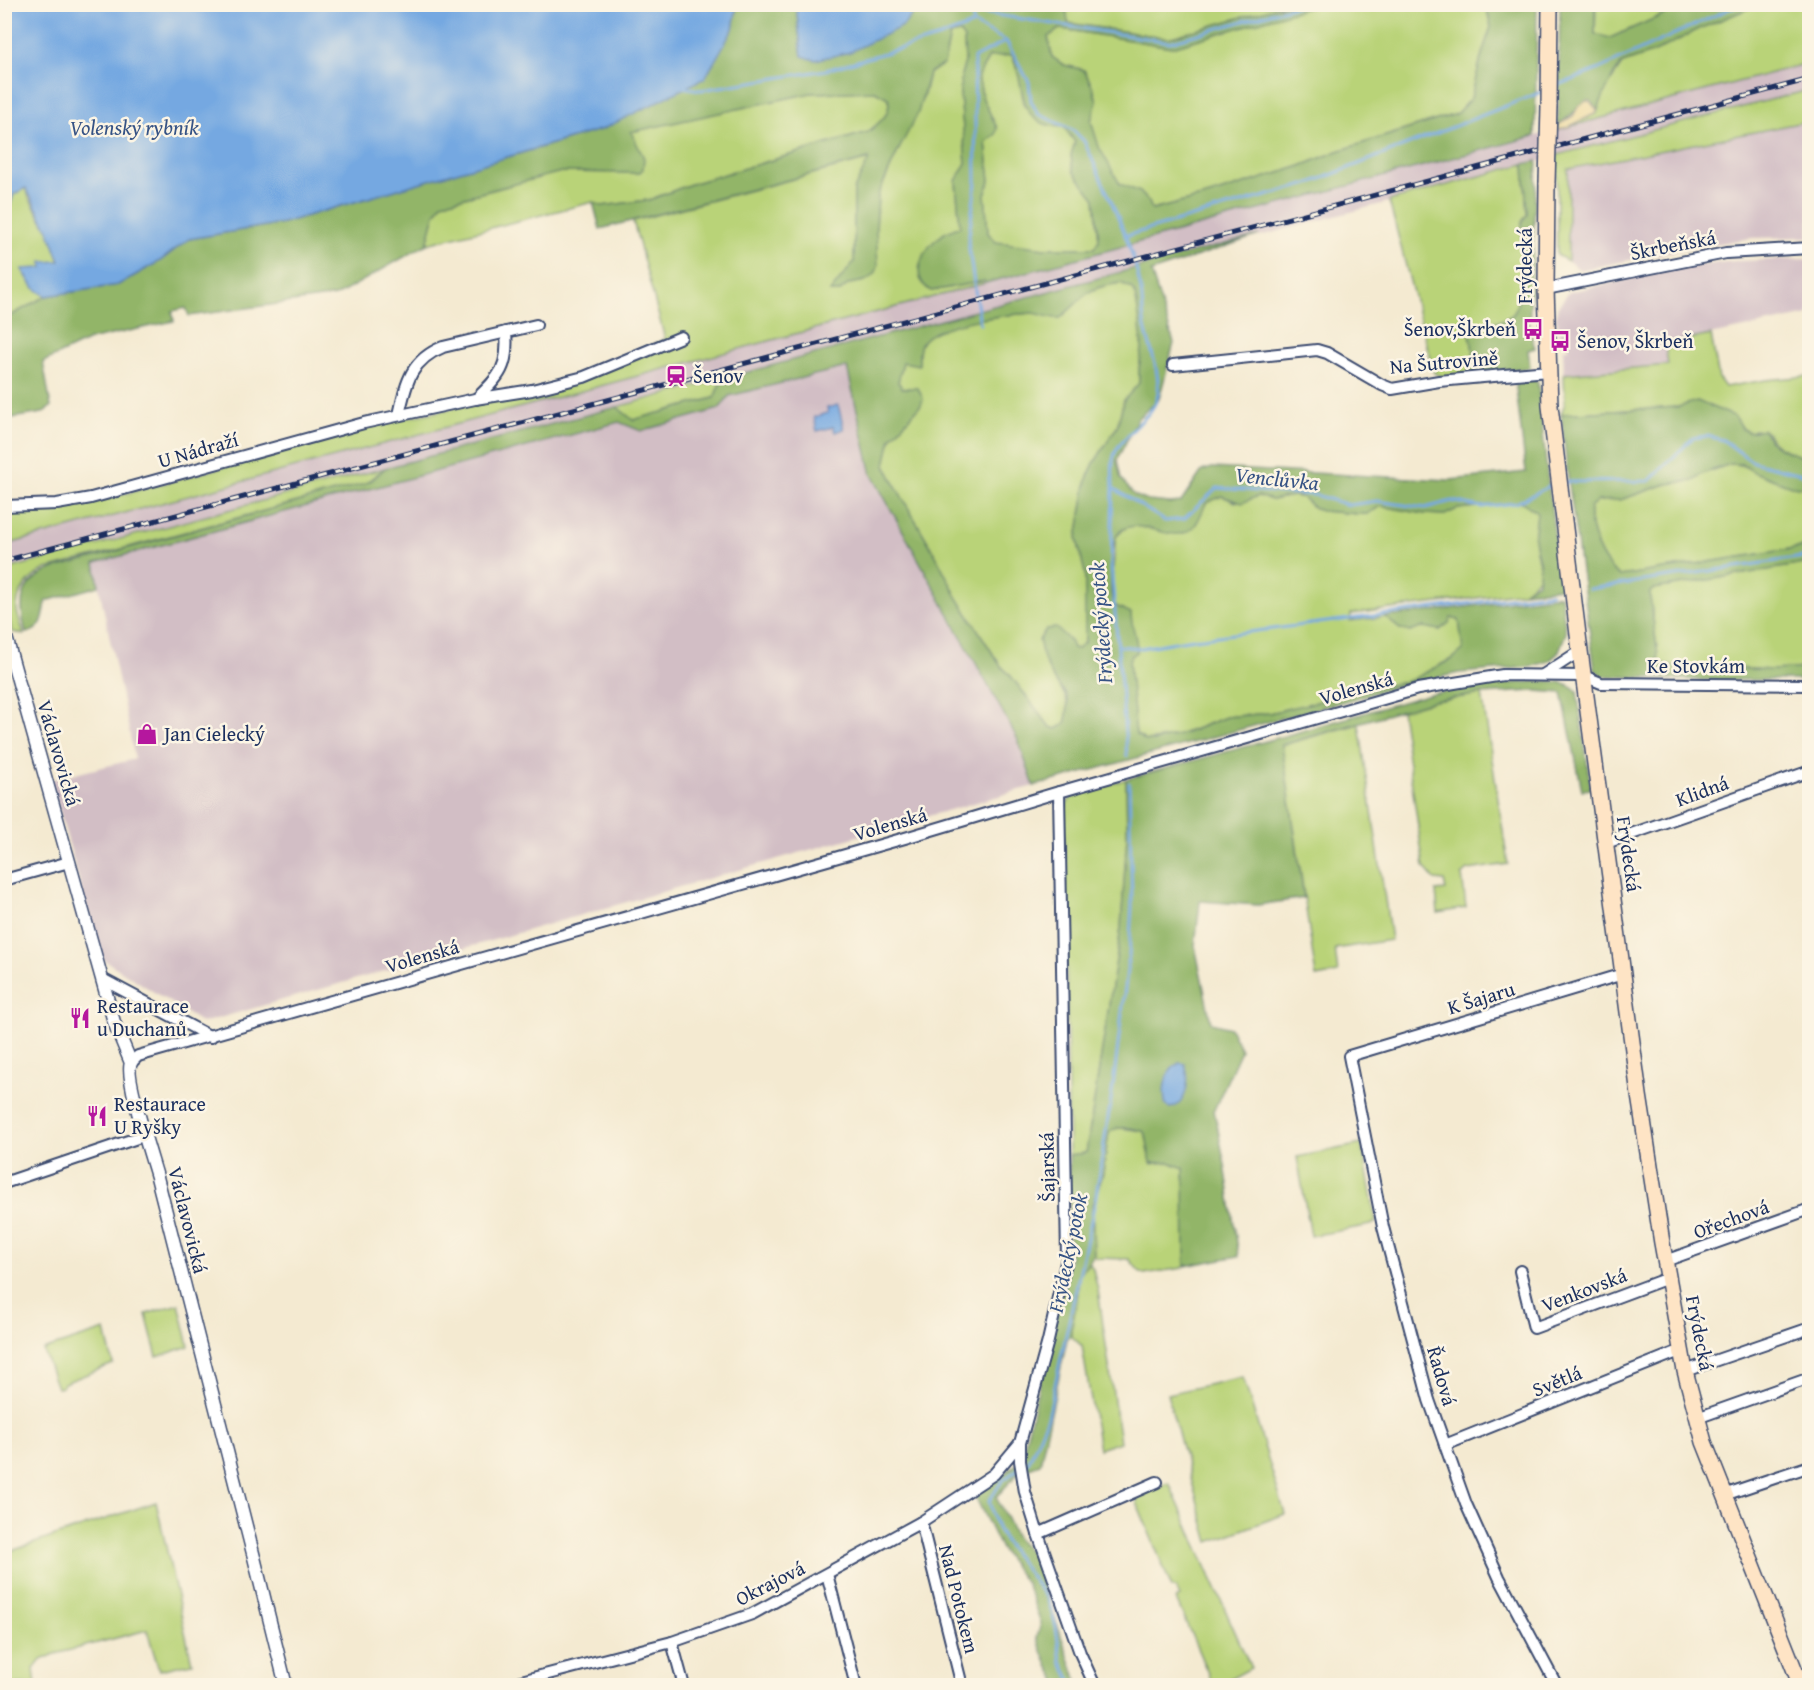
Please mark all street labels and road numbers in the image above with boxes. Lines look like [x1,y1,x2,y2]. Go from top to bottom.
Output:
street label: Škrbeňská [1628,222,1719,267]
street label: Frýdecká [1510,227,1539,304]
street label: Na Šutrovině [1389,342,1499,381]
street label: U Nádraží [154,424,242,475]
street label: Ke Stovkám [1647,651,1746,680]
street label: Volenská [1315,663,1397,712]
street label: Václavovická [31,696,89,810]
street label: Klidná [1671,767,1733,813]
street label: Volenská [849,799,931,848]
street label: Frýdecká [1610,814,1649,894]
street label: Volenská [381,931,463,980]
street label: K Šajaru [1443,973,1518,1022]
street label: Šajarská [1031,1131,1062,1202]
street label: Václavovická [161,1163,216,1277]
street label: Ořechová [1689,1191,1773,1246]
street label: Venkovská [1537,1260,1631,1319]
street label: Frýdecká [1679,1293,1722,1374]
street label: Řadová [1420,1343,1465,1410]
street label: Světlá [1528,1357,1587,1404]
street label: Nad Potokem [932,1541,987,1657]
street label: Okrajová [730,1553,810,1612]

